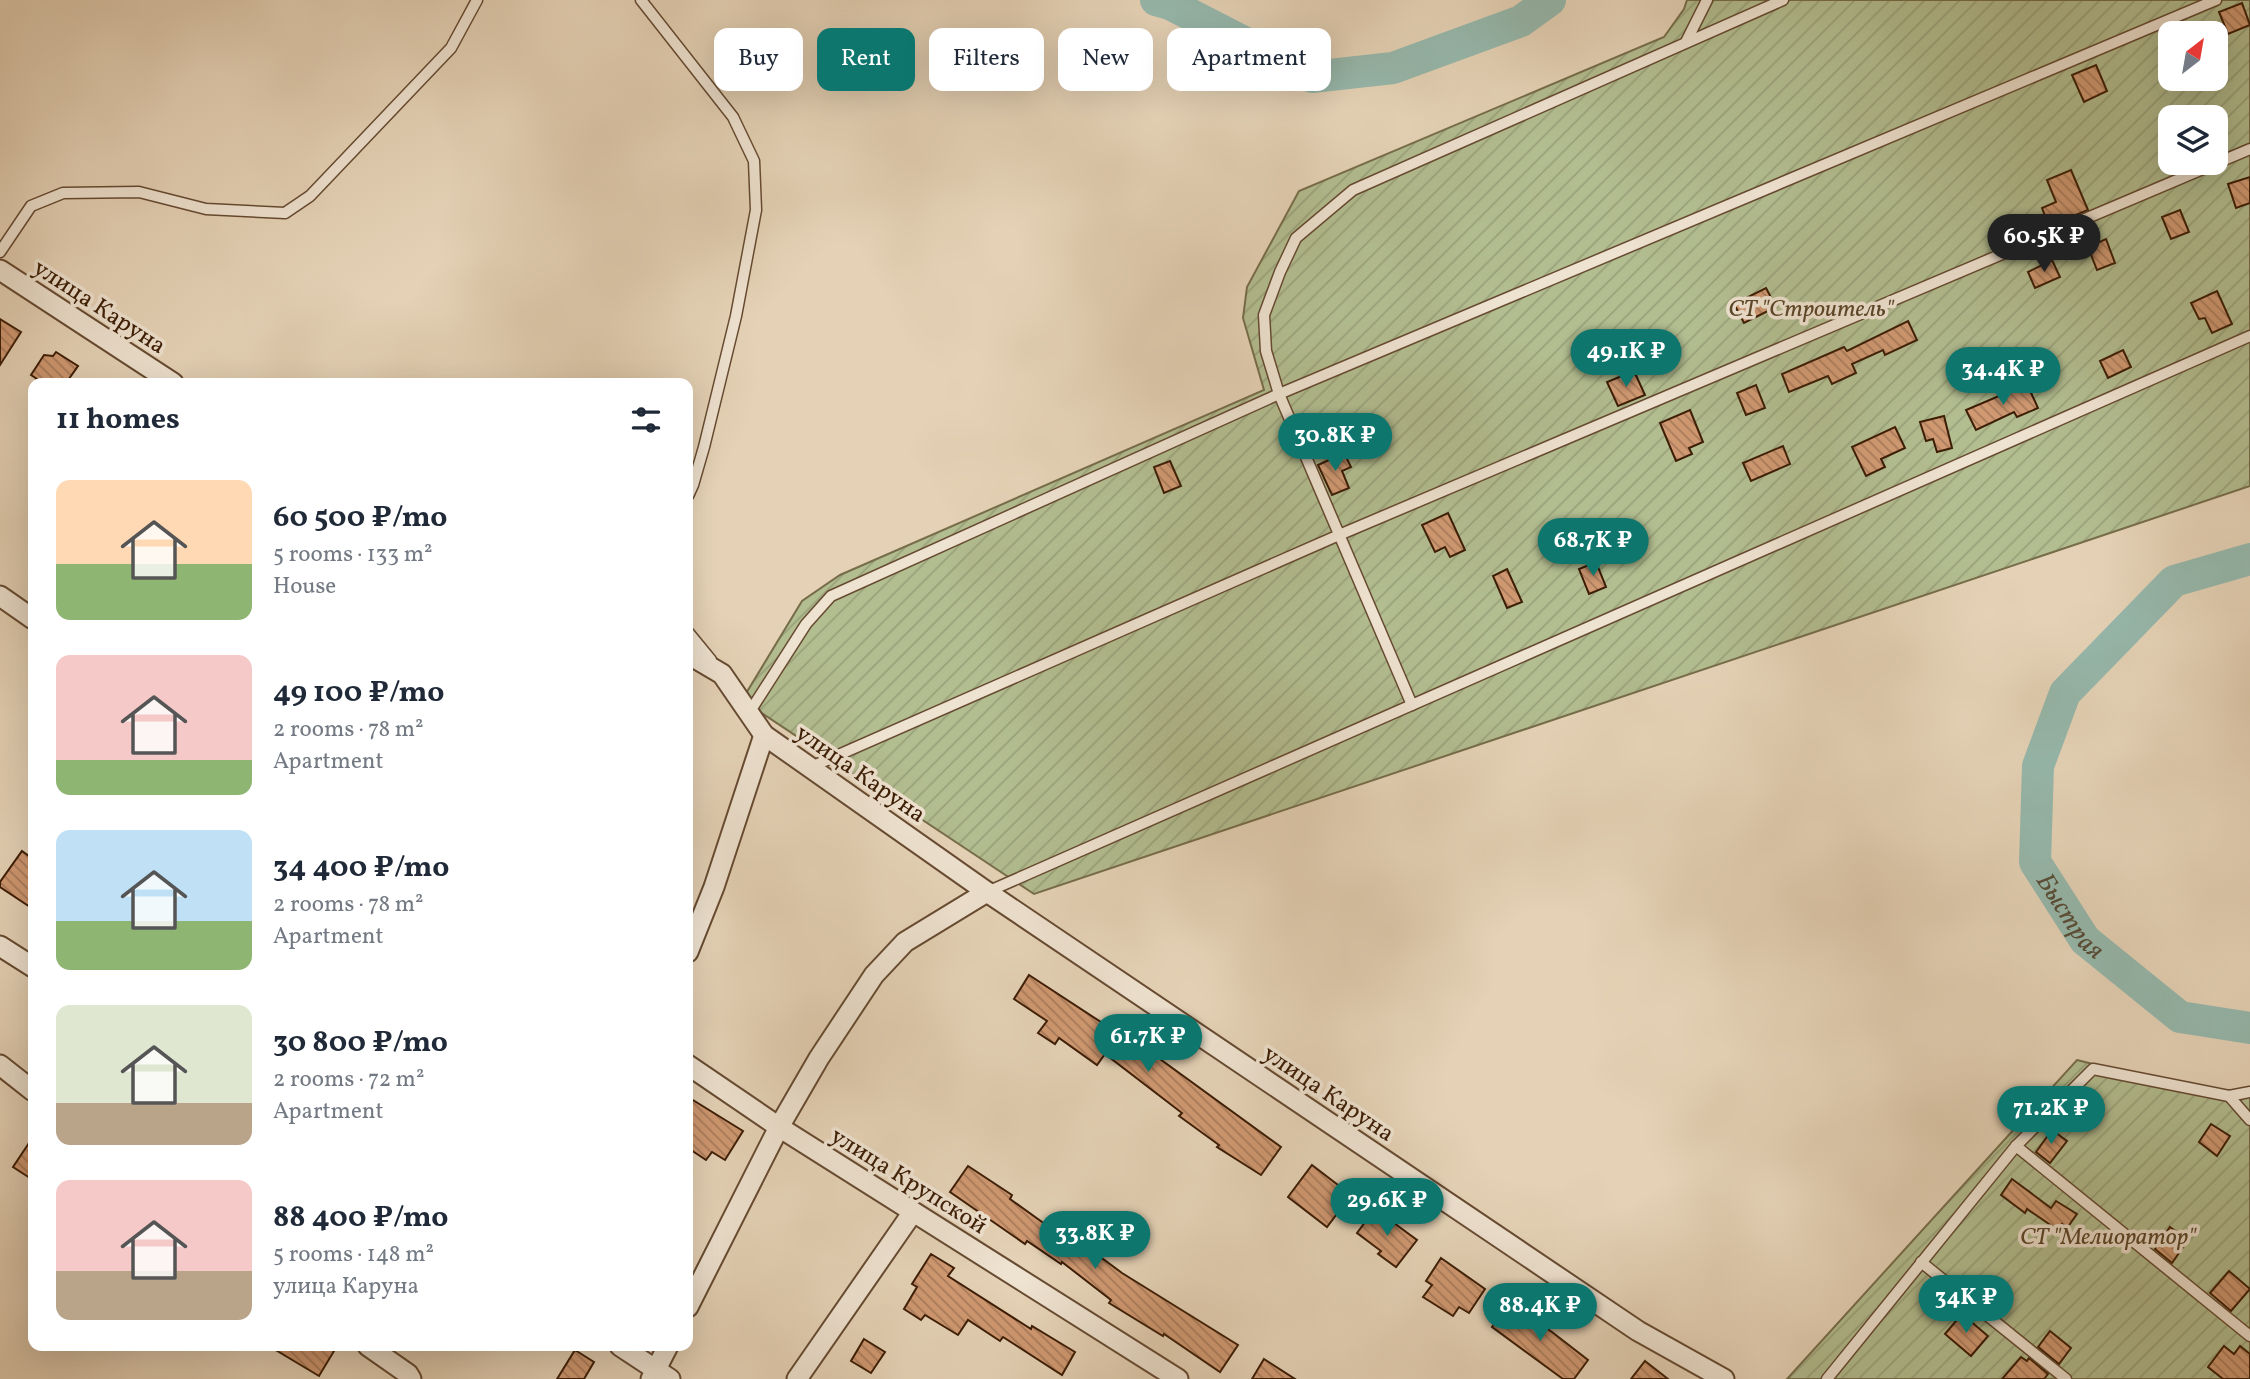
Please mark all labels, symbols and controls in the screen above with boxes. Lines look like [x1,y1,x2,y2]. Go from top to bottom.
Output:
north arrow [2158,21,2228,91]
map controls [2158,21,2228,175]
chip: Buy [714,28,803,91]
chip: Rent [817,28,915,91]
chip: Filters [929,28,1044,91]
chip: New [1058,28,1153,91]
chip: Apartment [1167,28,1331,91]
button: layers [2158,105,2228,175]
pin: 60.5K ₽ [1979,215,2109,274]
text: 60.5K ₽ [2003,221,2085,253]
street label: улица Каруна [26,252,172,363]
park label: СТ "Строитель" [1728,293,1895,327]
pin: 49.1K ₽ [1561,330,1691,389]
text: 49.1K ₽ [1587,336,1665,368]
pin: 34.4K ₽ [1938,348,2068,407]
text: 34.4K ₽ [1961,354,2045,386]
text: 11 homes [56,399,180,441]
icon: filters [627,401,665,439]
pin: 30.8K ₽ [1270,414,1400,473]
text: 30.8K ₽ [1294,420,1376,452]
text: 60 500 ₽/mo [273,497,447,539]
icon: home [112,508,196,592]
pin: 68.7K ₽ [1528,518,1658,578]
text: 68.7K ₽ [1554,525,1632,557]
text: 5 rooms · 133 m² [273,539,433,571]
text: House [273,571,336,603]
text: 49 100 ₽/mo [273,672,444,714]
icon: home [112,683,196,767]
text: 2 rooms · 78 m² [273,714,424,746]
street label: улица Каруна [788,717,932,832]
text: Apartment [273,746,384,778]
text: 34 400 ₽/mo [273,847,449,889]
icon: home [112,858,196,942]
water label: Быстрая [2027,867,2111,969]
text: 2 rooms · 78 m² [273,889,424,921]
text: Apartment [273,921,384,953]
pin: 61.7K ₽ [1083,1014,1213,1074]
text: 61.7K ₽ [1110,1021,1186,1053]
text: 30 800 ₽/mo [273,1022,448,1064]
icon: home [112,1033,196,1117]
street label: улица Каруна [1255,1038,1400,1151]
text: 2 rooms · 72 m² [273,1064,424,1096]
pin: 71.2K ₽ [1986,1086,2116,1146]
text: 71.2K ₽ [2013,1093,2089,1125]
text: Apartment [273,1096,384,1128]
street label: улица Крупской [823,1120,993,1244]
pin: 29.6K ₽ [1322,1178,1452,1238]
text: 29.6K ₽ [1347,1185,1427,1217]
text: 88 400 ₽/mo [273,1197,449,1239]
icon: home [112,1208,196,1292]
pin: 33.8K ₽ [1030,1212,1160,1271]
text: 33.8K ₽ [1055,1218,1135,1250]
park label: СТ "Мелиоратор" [2020,1221,2197,1255]
text: 5 rooms · 148 m² [273,1239,434,1271]
text: улица Каруна [273,1271,419,1303]
pin: 34K ₽ [1917,1276,2015,1335]
text: 34K ₽ [1935,1282,1997,1314]
pin: 88.4K ₽ [1475,1284,1605,1343]
text: 88.4K ₽ [1499,1290,1581,1322]

